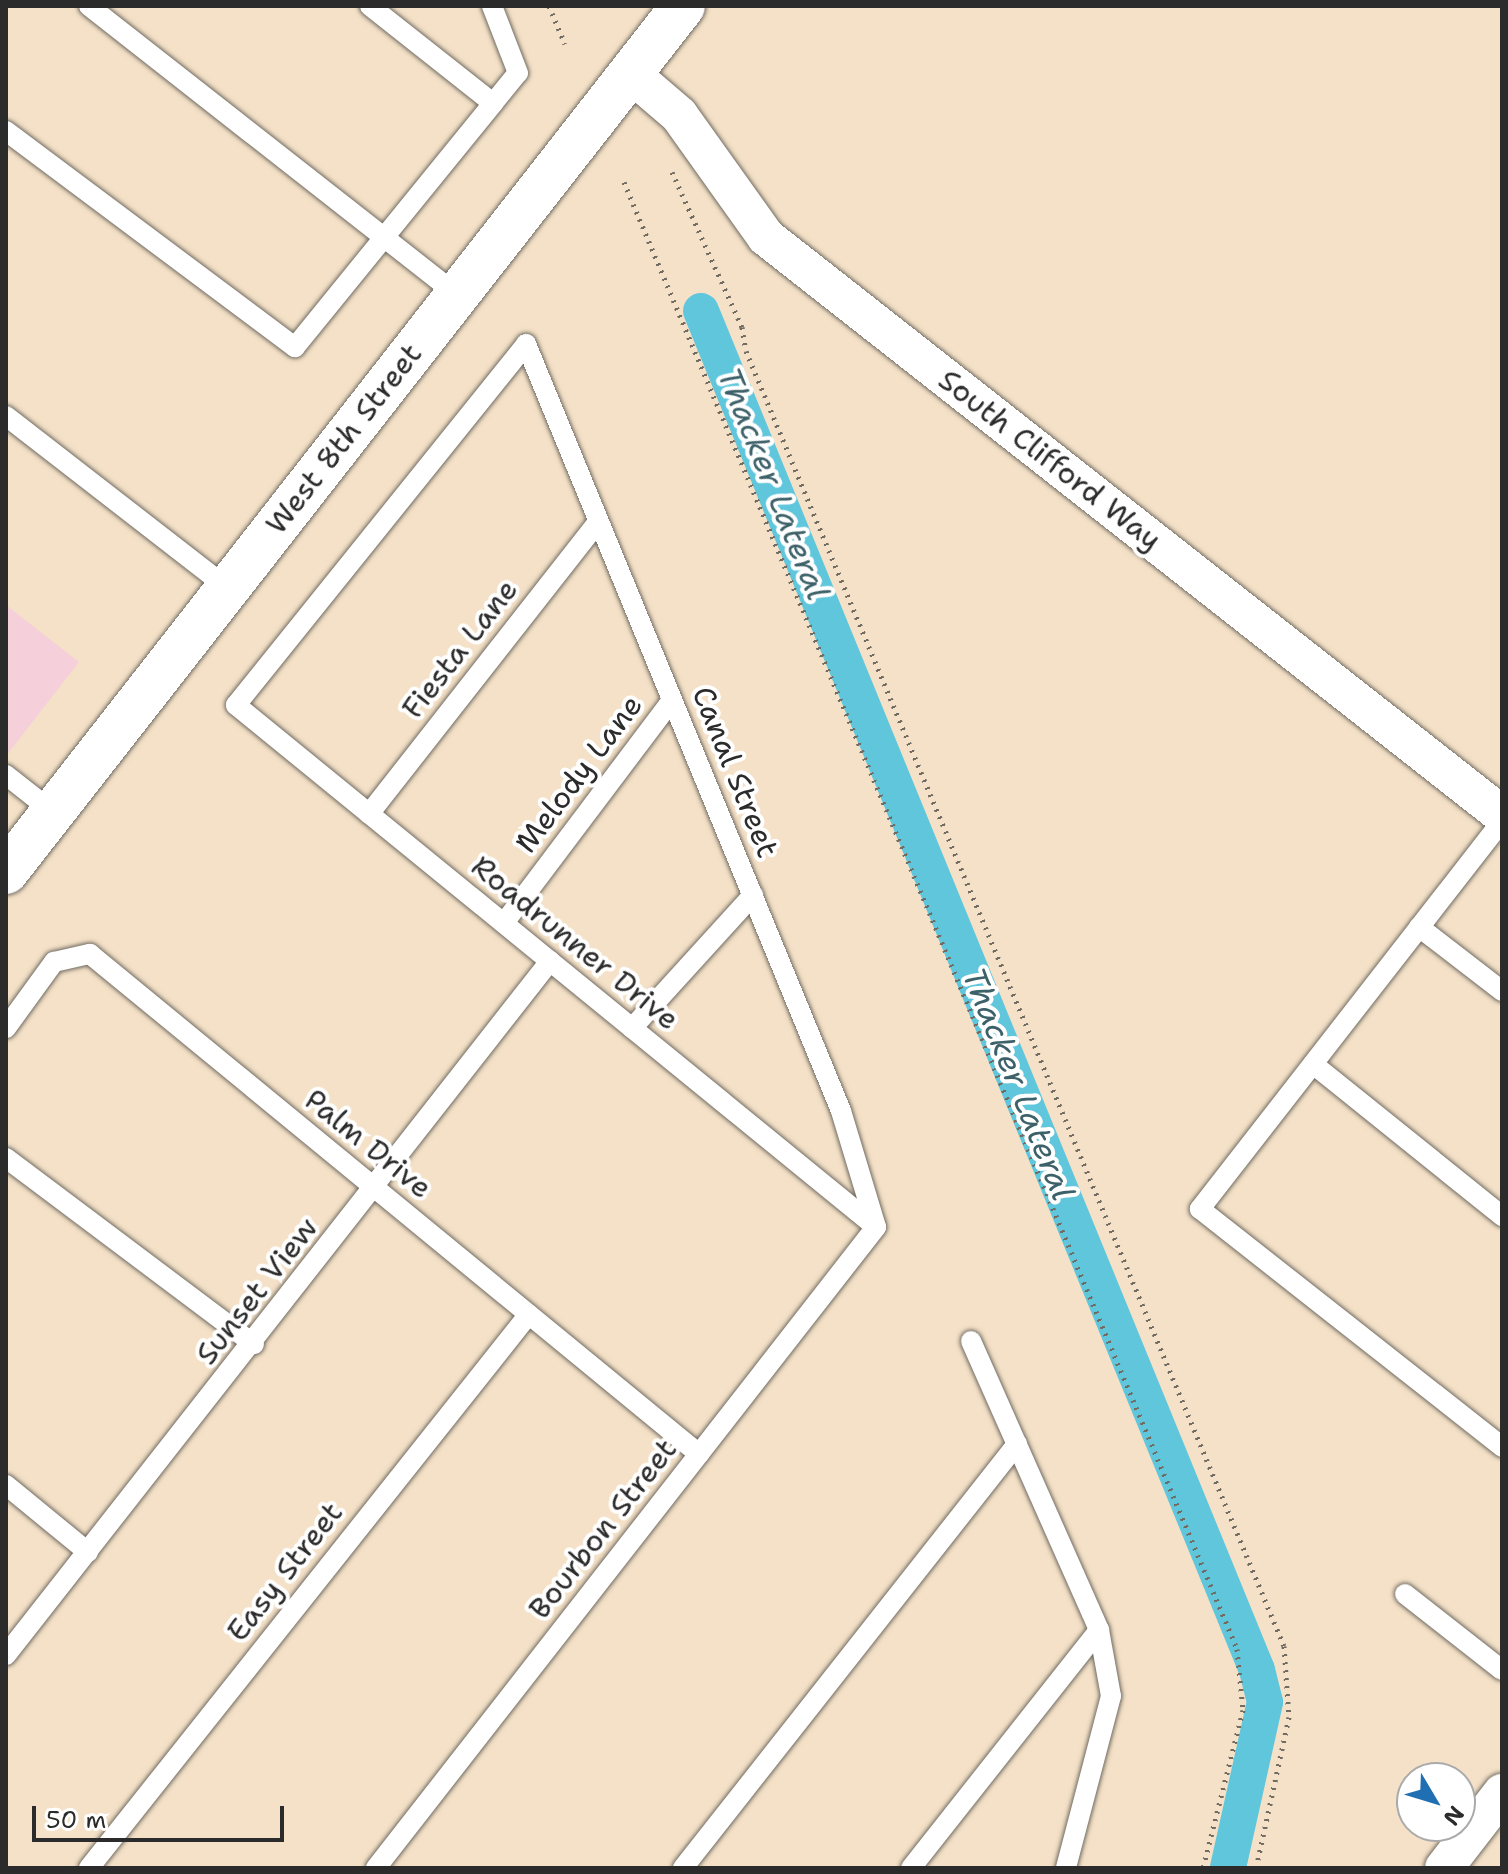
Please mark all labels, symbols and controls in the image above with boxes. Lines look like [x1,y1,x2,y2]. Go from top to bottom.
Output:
street label: West 8th Street [258,336,430,542]
water label: Thacker Lateral [709,362,837,606]
street label: South Clifford Way [931,362,1169,558]
street label: Fiesta Lane [395,572,525,726]
street label: Canal Street [684,681,786,863]
street label: Melody Lane [508,688,650,860]
street label: Roadrunner Drive [464,848,686,1038]
water label: Thacker Lateral [954,962,1082,1206]
street label: Palm Drive [297,1082,439,1206]
street label: Sunset View [188,1210,326,1372]
street label: Bourbon Street [522,1432,684,1626]
street label: Easy Street [220,1495,350,1649]
north arrow [1396,1762,1476,1842]
scale bar [36,1790,288,1840]
text: N [1437,1800,1471,1832]
text: 50 m [46,1804,106,1836]

